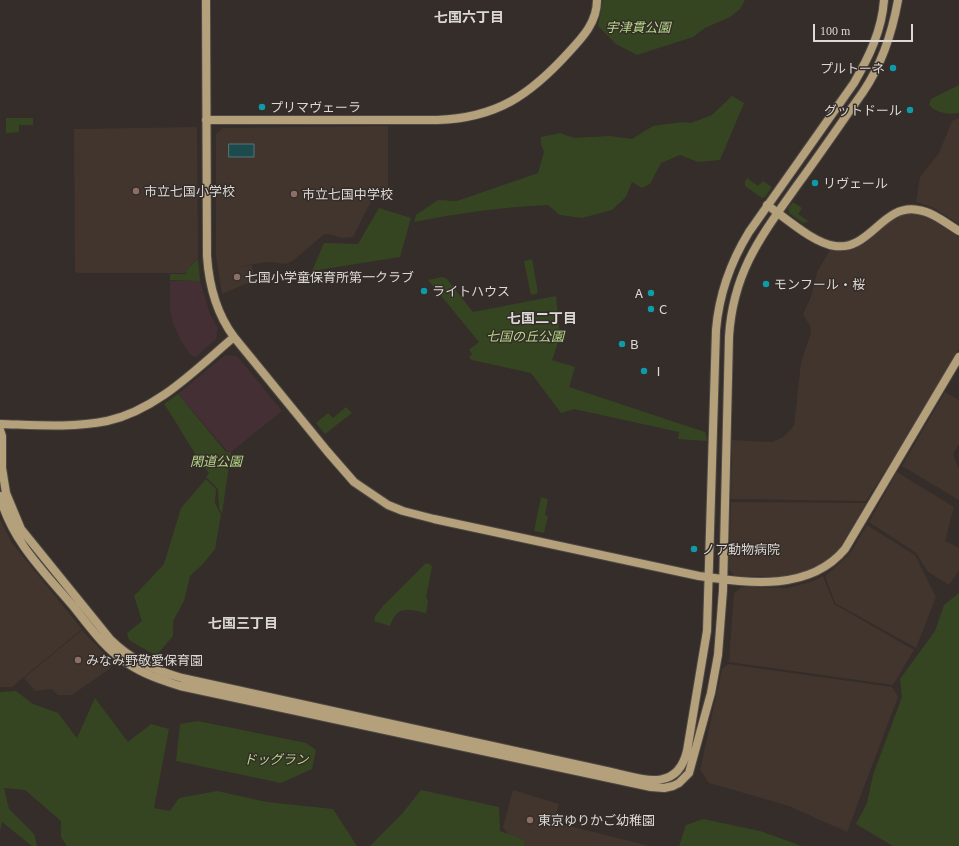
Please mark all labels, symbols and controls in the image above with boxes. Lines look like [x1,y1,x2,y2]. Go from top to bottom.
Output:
district label: 七国六丁目 [434,9,504,25]
scale bar [815,16,915,42]
park label: 宇津貫公園 [606,19,670,35]
text: 100 m [820,24,850,38]
place label: プルトーネ [820,60,885,76]
marker: プルトーネ [888,63,898,73]
place label: プリマヴェーラ [270,99,361,115]
marker: プリマヴェーラ [257,102,267,112]
place label: グットドール [824,102,902,118]
marker: グットドール [905,105,915,115]
place label: リヴェール [823,175,888,191]
marker: リヴェール [810,178,820,188]
place label: 市立七国小学校 [144,183,235,199]
marker: 市立七国小学校 [131,186,141,196]
place label: 市立七国中学校 [302,186,393,202]
marker: 市立七国中学校 [289,189,299,199]
place label: 七国小学童保育所第一クラブ [245,269,414,285]
marker: 七国小学童保育所第一クラブ [232,272,242,282]
place label: モンフール・桜 [774,276,865,292]
marker: モンフール・桜 [761,279,771,289]
place label: ライトハウス [432,283,510,299]
place label: A [635,285,643,301]
marker: ライトハウス [419,286,429,296]
marker: A [646,288,656,298]
place label: C [659,301,667,317]
marker: C [646,304,656,314]
district label: 七国二丁目 [507,310,577,326]
park label: 七国の丘公園 [486,328,564,344]
place label: B [630,336,639,352]
marker: B [617,339,627,349]
place label: Ⅰ [652,363,665,379]
marker: Ⅰ [639,366,649,376]
park label: 閑道公園 [190,453,242,469]
place label: ノア動物病院 [702,541,780,557]
marker: ノア動物病院 [689,544,699,554]
district label: 七国三丁目 [208,615,278,631]
place label: みなみ野敬愛保育園 [86,652,203,668]
marker: みなみ野敬愛保育園 [73,655,83,665]
park label: ドッグラン [244,751,308,767]
place label: 東京ゆりかご幼稚園 [538,812,655,828]
marker: 東京ゆりかご幼稚園 [525,815,535,825]

